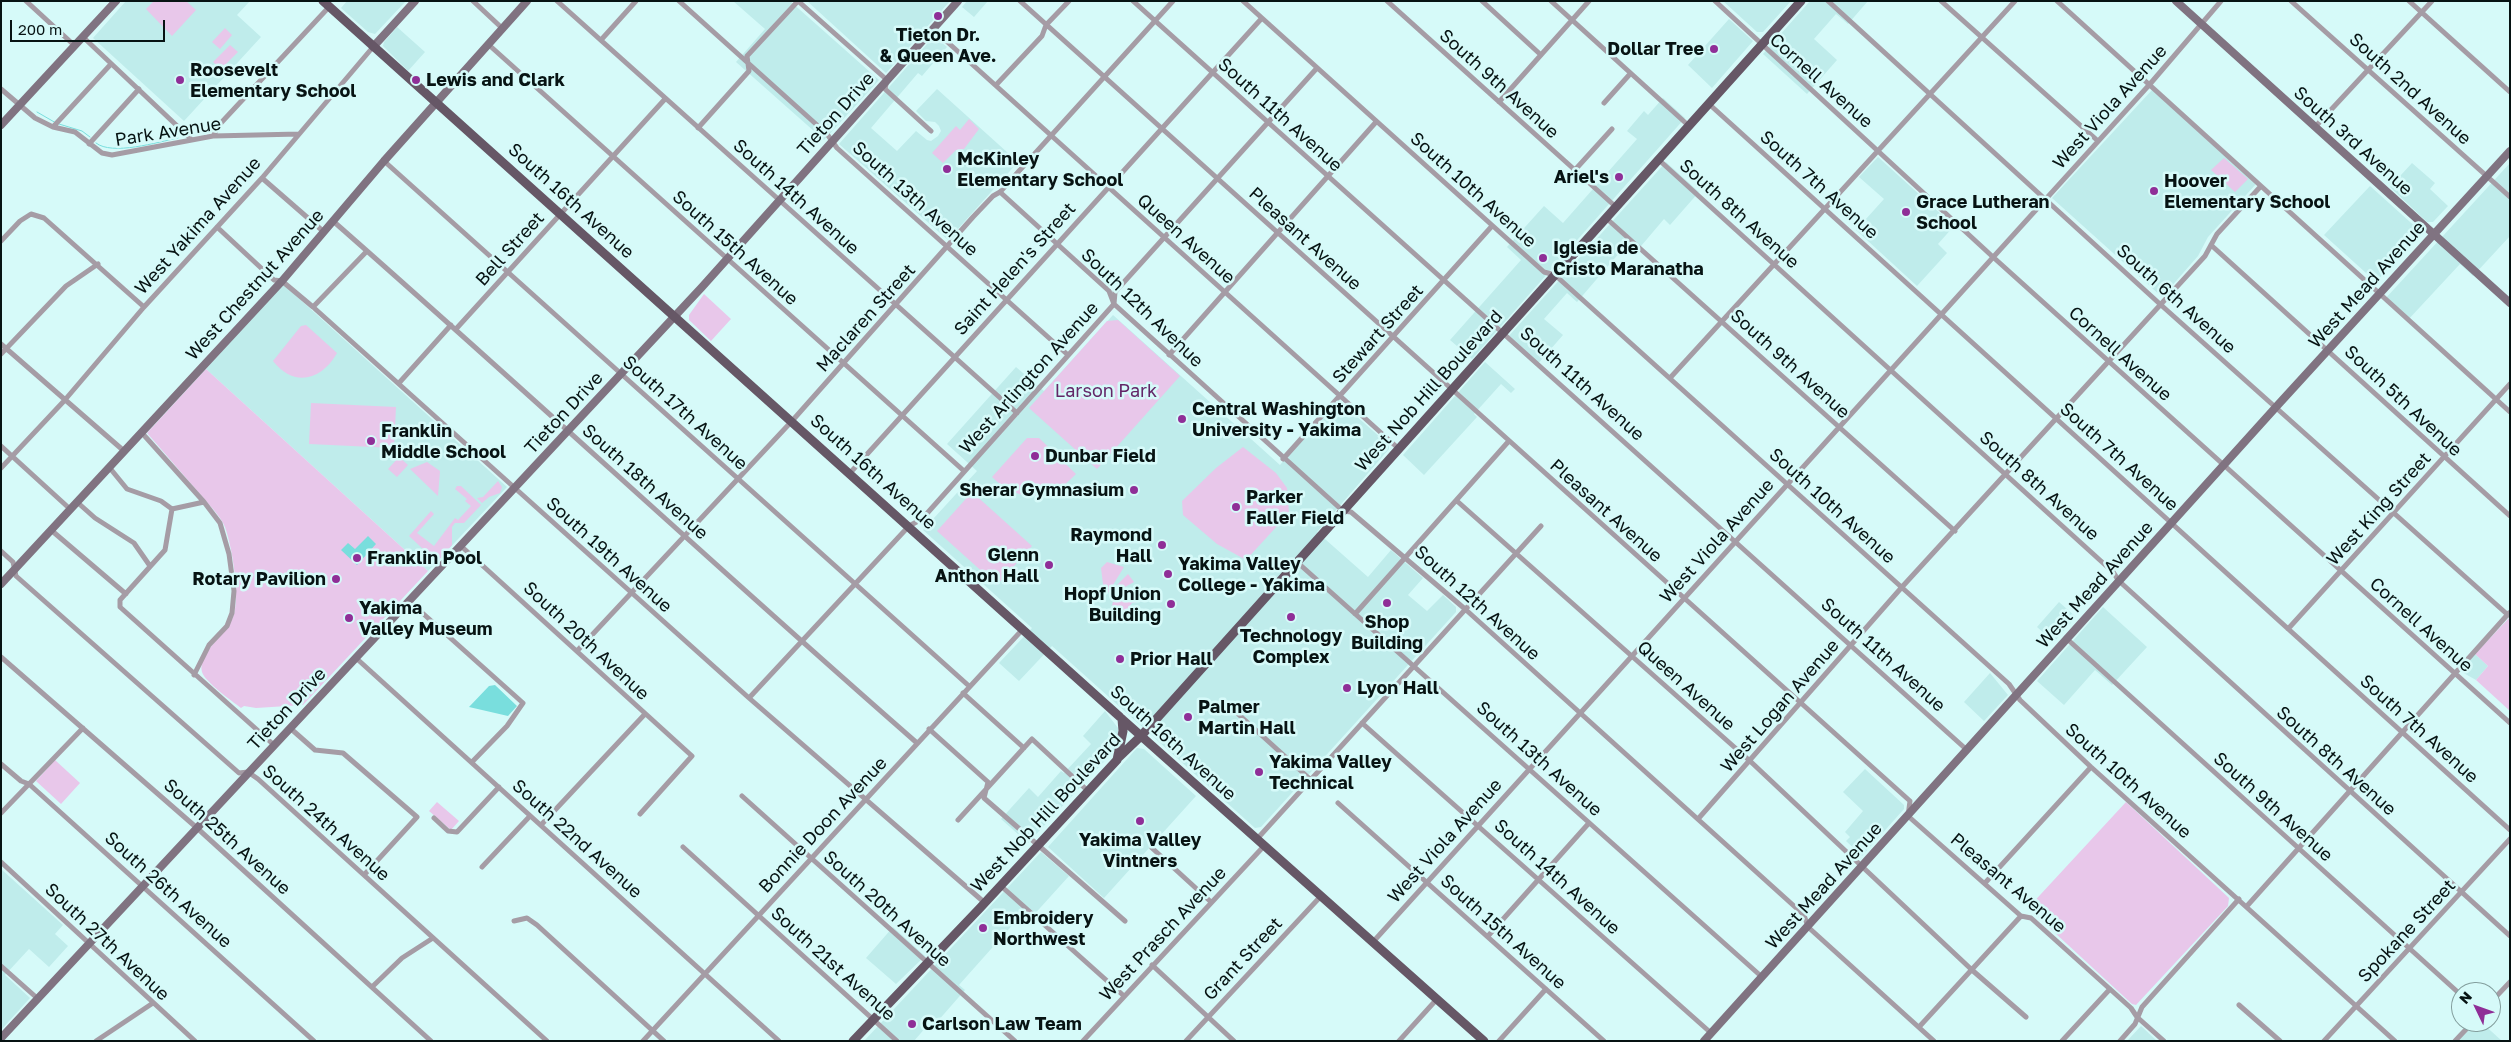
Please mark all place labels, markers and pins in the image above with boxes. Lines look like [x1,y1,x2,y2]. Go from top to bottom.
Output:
marker: Tieton Dr. & Queen Ave. [932,10,944,22]
place label: Tieton Dr. & Queen Ave. [880,24,996,66]
place label: Dollar Tree [1607,38,1704,60]
marker: Dollar Tree [1708,43,1720,55]
place label: Roosevelt Elementary School [190,59,356,102]
place label: Lewis and Clark [426,69,565,91]
marker: Roosevelt Elementary School [174,74,186,86]
marker: Lewis and Clark [410,74,422,86]
place label: McKinley Elementary School [957,148,1123,190]
marker: McKinley Elementary School [941,163,953,175]
place label: Ariel's [1554,166,1609,188]
place label: Hoover Elementary School [2164,170,2330,212]
marker: Ariel's [1613,171,1625,183]
marker: Hoover Elementary School [2148,185,2160,197]
place label: Grace Lutheran School [1916,191,2049,233]
marker: Grace Lutheran School [1900,206,1912,218]
place label: Iglesia de Cristo Maranatha [1553,237,1704,280]
marker: Iglesia de Cristo Maranatha [1537,252,1549,264]
place label: Central Washington University - Yakima [1192,398,1366,440]
marker: Central Washington University - Yakima [1176,413,1188,425]
place label: Franklin Middle School [381,420,506,462]
marker: Franklin Middle School [365,435,377,447]
place label: Dunbar Field [1045,445,1156,467]
marker: Dunbar Field [1029,450,1041,462]
place label: Sherar Gymnasium [959,479,1124,501]
marker: Sherar Gymnasium [1128,484,1140,496]
place label: Parker Faller Field [1246,486,1344,528]
marker: Parker Faller Field [1230,501,1242,513]
place label: Raymond Hall [1070,524,1152,566]
marker: Raymond Hall [1156,539,1168,551]
place label: Glenn Anthon Hall [935,544,1039,586]
place label: Franklin Pool [367,547,482,569]
marker: Franklin Pool [351,552,363,564]
place label: Yakima Valley College - Yakima [1178,553,1325,596]
marker: Glenn Anthon Hall [1043,559,1055,571]
place label: Rotary Pavilion [192,568,326,590]
marker: Yakima Valley College - Yakima [1162,568,1174,580]
marker: Rotary Pavilion [330,573,342,585]
place label: Hopf Union Building [1064,583,1161,626]
place label: Yakima Valley Museum [359,597,492,640]
marker: Shop Building [1381,597,1393,609]
marker: Hopf Union Building [1165,598,1177,610]
marker: Technology Complex [1285,611,1297,623]
place label: Shop Building [1351,611,1423,654]
marker: Yakima Valley Museum [343,612,355,624]
place label: Technology Complex [1240,625,1342,668]
place label: Prior Hall [1130,648,1213,670]
marker: Prior Hall [1114,653,1126,665]
place label: Lyon Hall [1357,677,1439,699]
marker: Lyon Hall [1341,682,1353,694]
place label: Palmer Martin Hall [1198,696,1296,739]
marker: Palmer Martin Hall [1182,711,1194,723]
place label: Yakima Valley Technical [1269,751,1392,794]
marker: Yakima Valley Technical [1253,766,1265,778]
marker: Yakima Valley Vintners [1134,815,1146,827]
place label: Yakima Valley Vintners [1079,829,1201,872]
place label: Embroidery Northwest [993,907,1093,950]
marker: Embroidery Northwest [977,922,989,934]
place label: Carlson Law Team [922,1013,1082,1035]
marker: Carlson Law Team [906,1018,918,1030]

